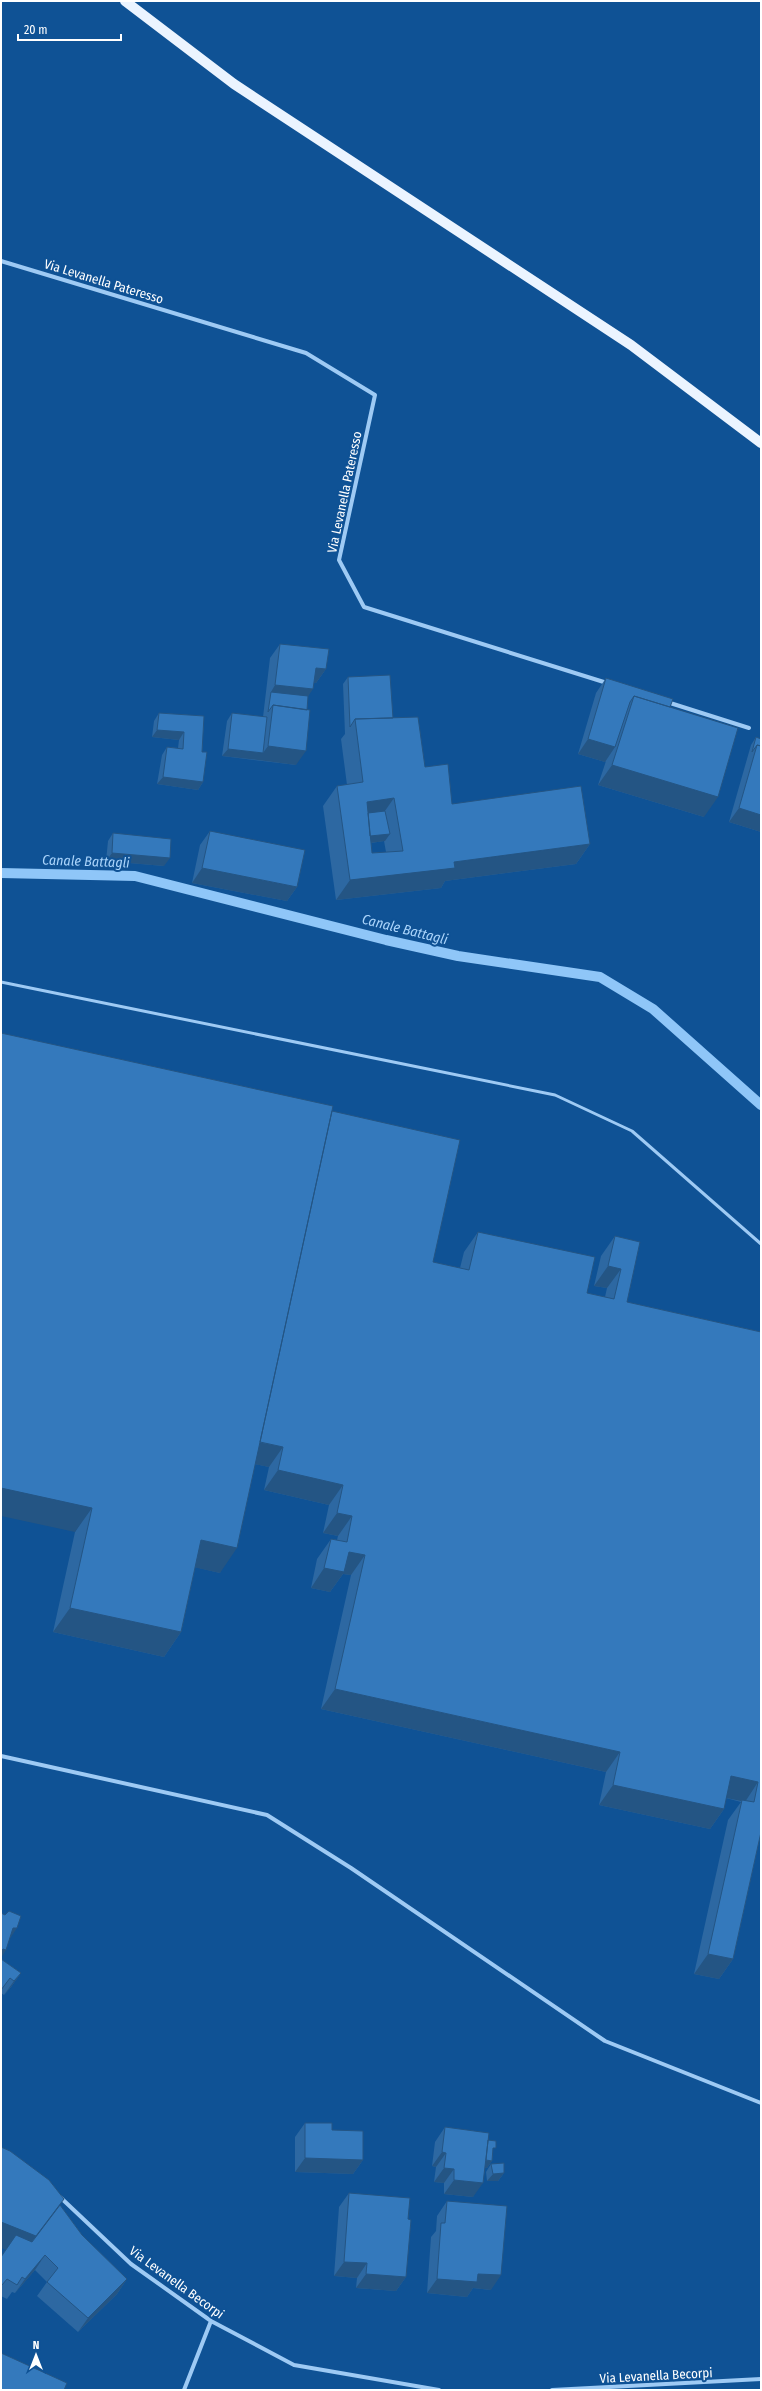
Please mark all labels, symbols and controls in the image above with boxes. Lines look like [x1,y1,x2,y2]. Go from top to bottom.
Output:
scale bar [18,16,121,42]
text: 20 m [24,23,48,37]
street label: Via Levanella Pateresso [42,256,165,307]
street label: Via Levanella Pateresso [324,430,365,554]
water label: Canale Battagli [42,851,131,872]
water label: Canale Battagli [360,911,450,948]
street label: Via Levanella Becorpi [127,2243,227,2322]
north arrow [16,2335,56,2375]
text: N [33,2339,39,2352]
street label: Via Levanella Becorpi [599,2365,713,2386]

